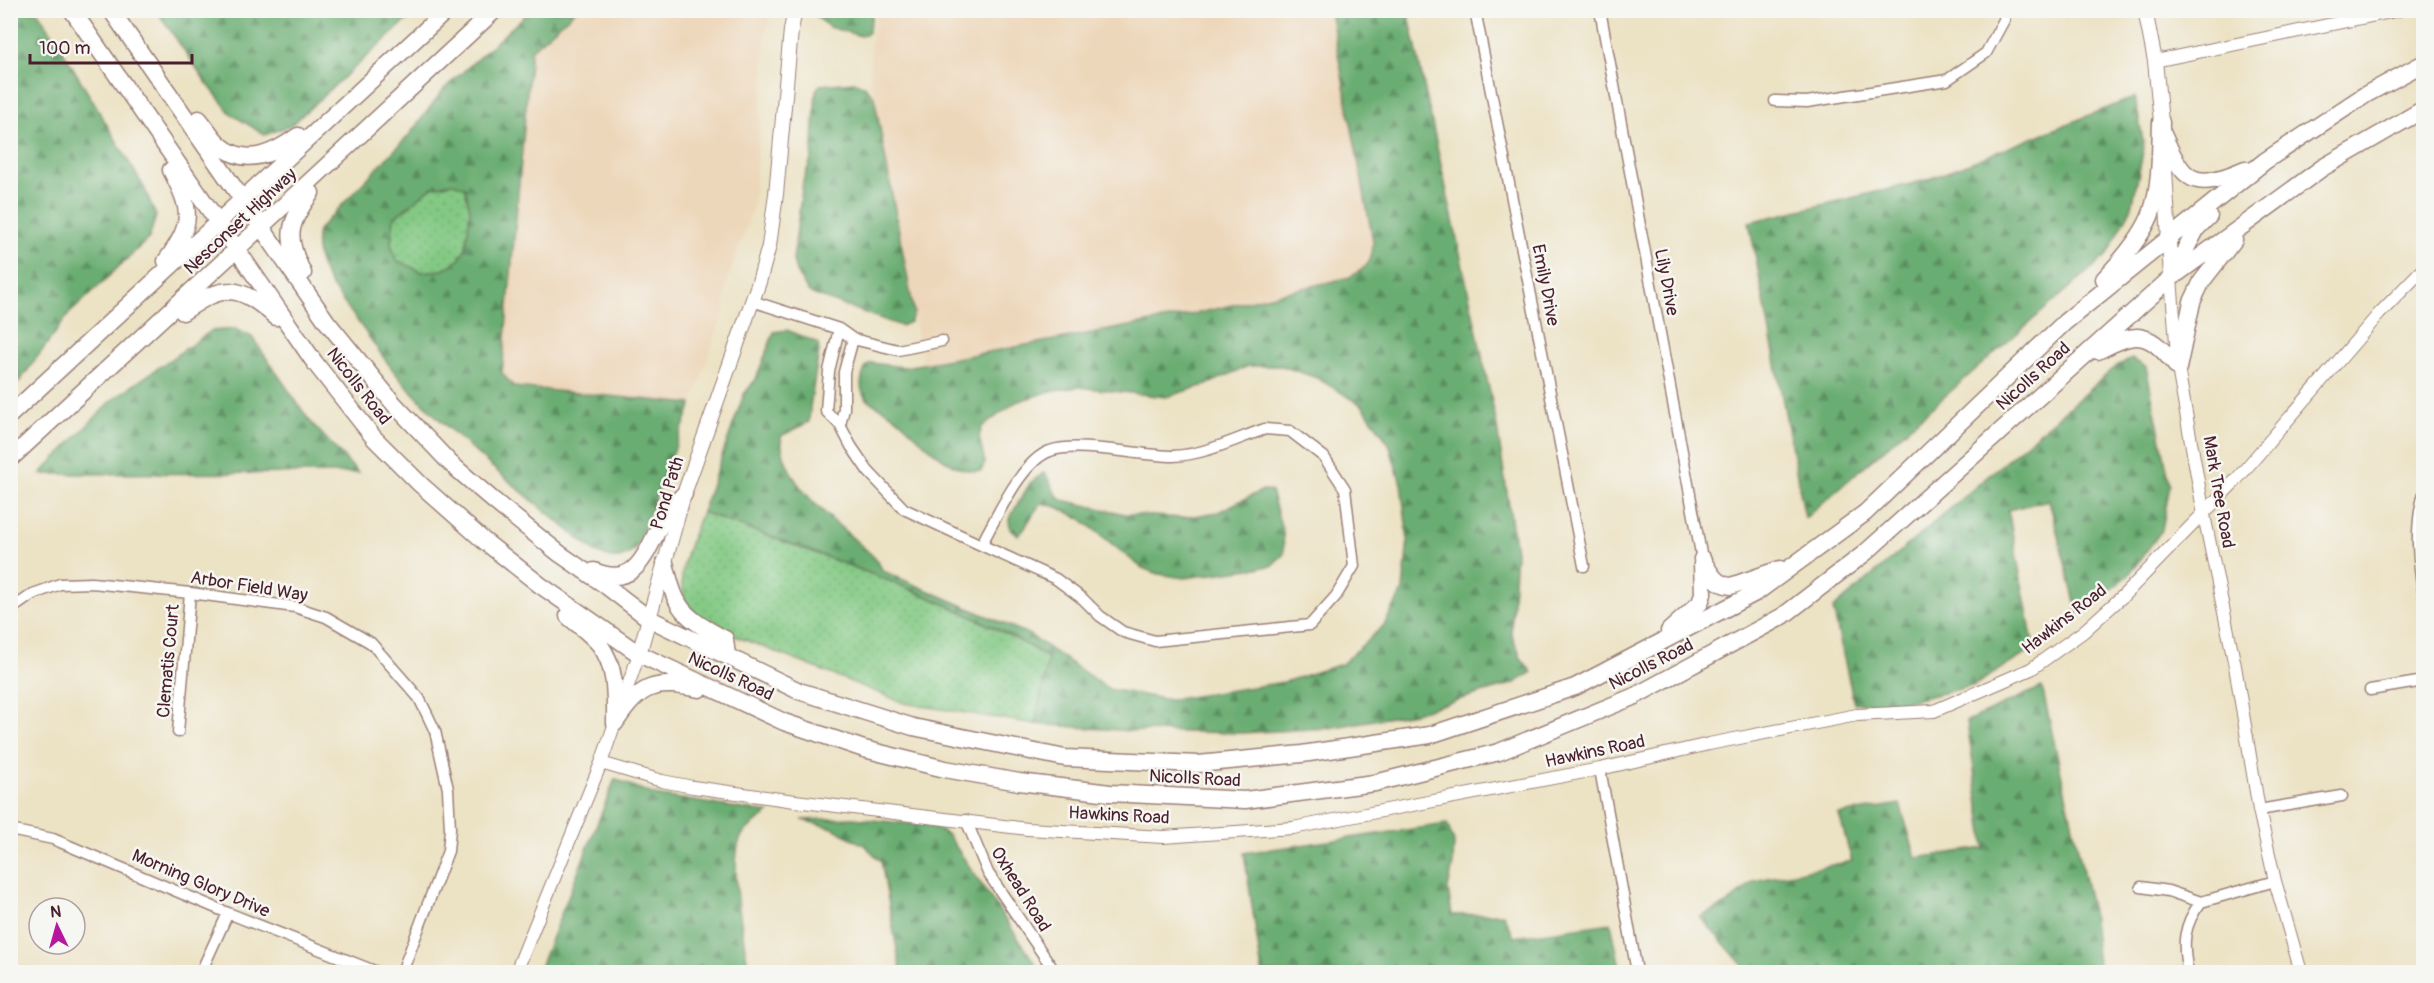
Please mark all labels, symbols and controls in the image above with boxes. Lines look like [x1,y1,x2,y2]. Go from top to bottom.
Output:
scale bar [30,27,192,65]
text: 100 m [39,37,91,60]
street label: Nesconset Highway [179,163,302,280]
street label: Emily Drive [1526,242,1565,328]
street label: Lily Drive [1649,247,1684,318]
street label: Nicolls Road [1991,337,2075,416]
street label: Nicolls Road [321,343,396,430]
street label: Mark Tree Road [2197,434,2240,550]
street label: Pond Path [646,454,689,532]
street label: Arbor Field Way [189,566,309,607]
street label: Hawkins Road [2017,579,2111,660]
street label: Clematis Court [152,603,185,719]
street label: Nicolls Road [1605,633,1697,696]
street label: Nicolls Road [684,647,777,706]
street label: Hawkins Road [1543,730,1647,773]
street label: Nicolls Road [1148,765,1242,792]
street label: Hawkins Road [1068,801,1170,830]
street label: Oxhead Road [985,842,1056,936]
street label: Morning Glory Drive [128,844,273,923]
north arrow [27,896,87,956]
text: N [50,902,62,922]

